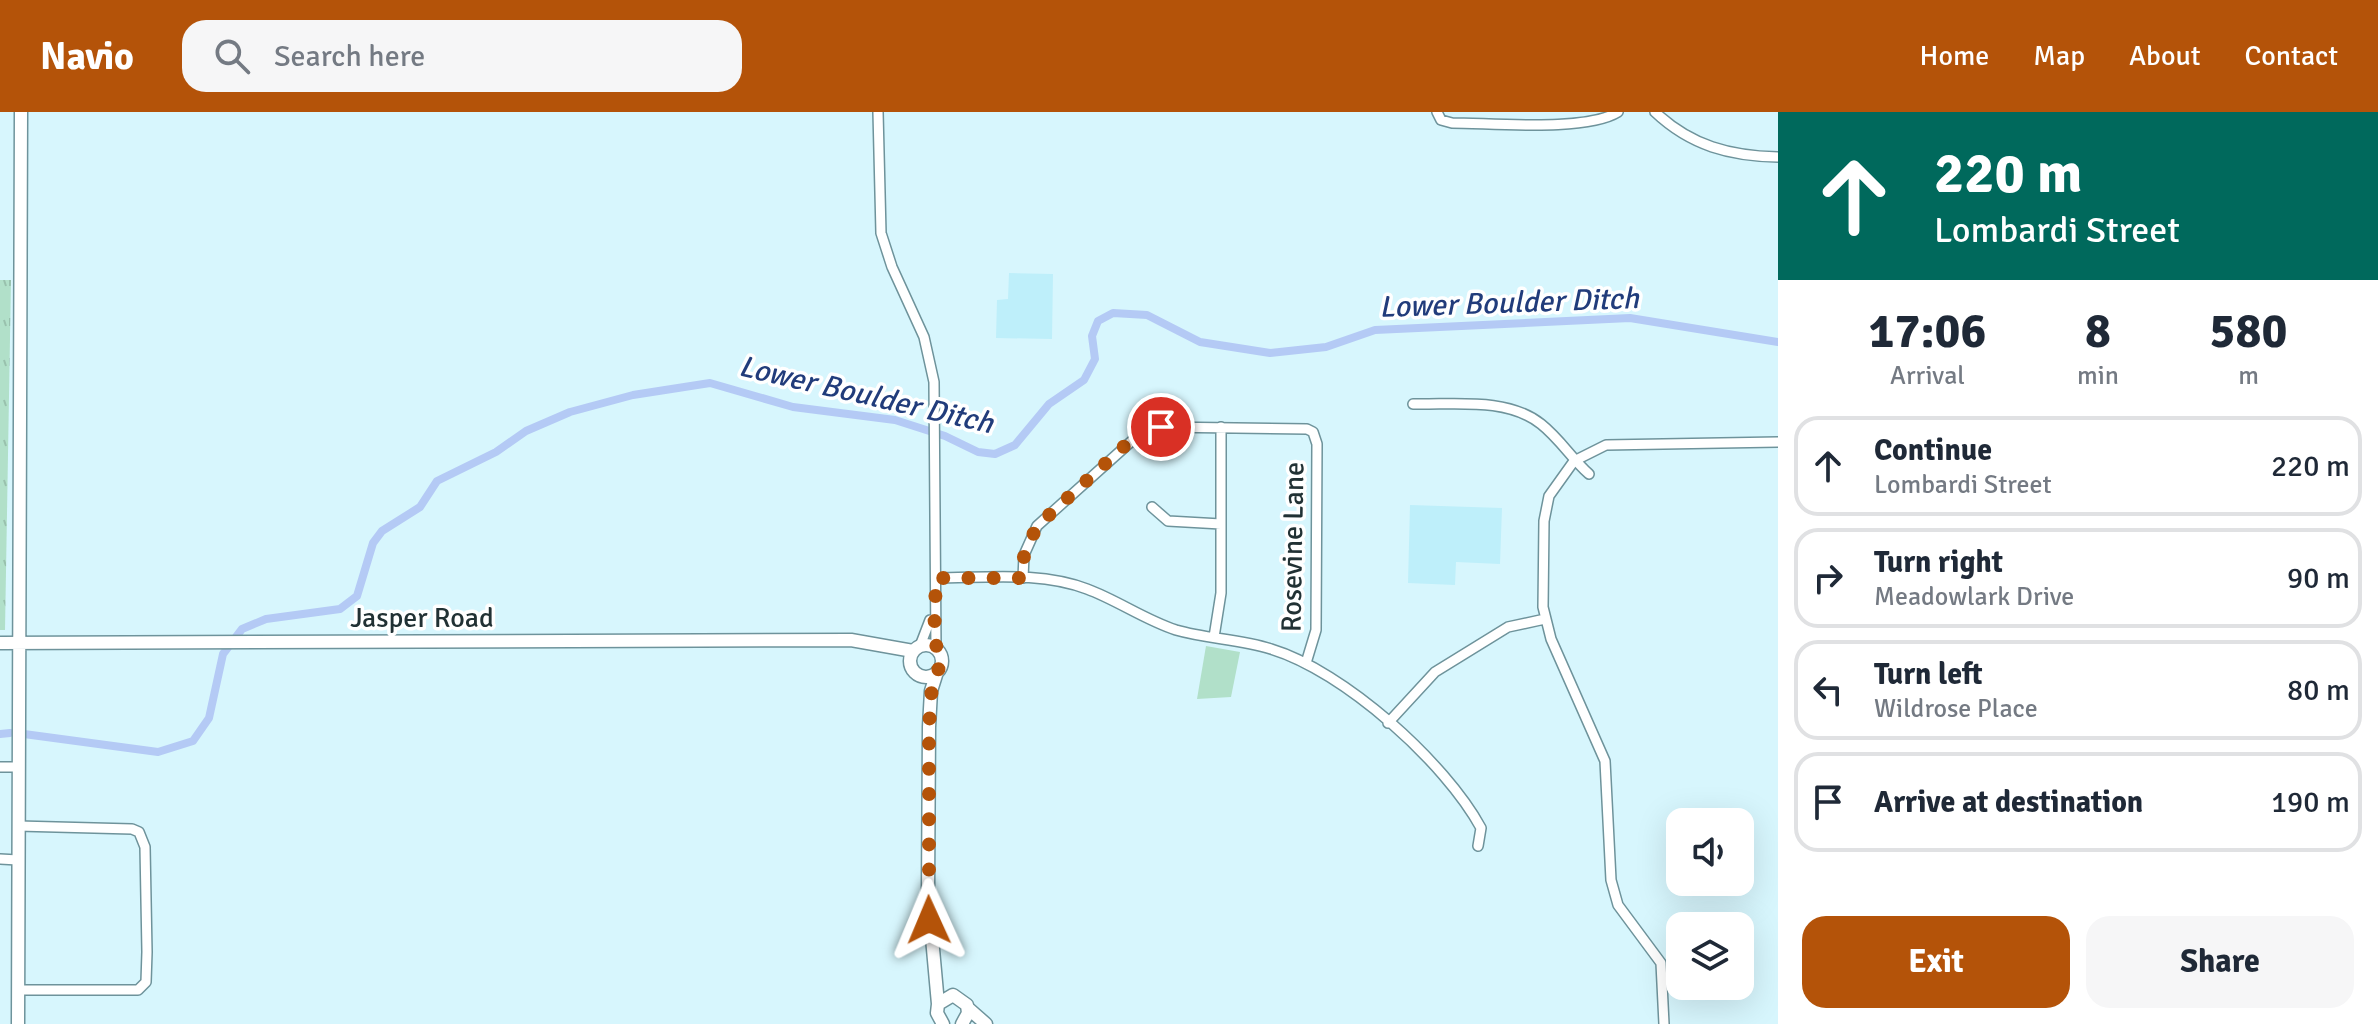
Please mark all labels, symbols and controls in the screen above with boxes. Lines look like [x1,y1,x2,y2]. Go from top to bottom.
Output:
search box [182,20,742,92]
text: Navio [40,33,134,80]
icon: search [210,34,254,78]
text: Search here [274,38,425,75]
text: Home [1920,39,1989,73]
text: Map [2033,39,2085,73]
text: About [2129,39,2201,73]
text: Contact [2245,39,2338,73]
text: 220 m [1934,139,2082,208]
icon: ahead [1802,144,1906,248]
text: Lombardi Street [1934,208,2180,253]
water label: Lower Boulder Ditch [1379,280,1640,326]
text: 17:06 [1869,302,1986,361]
text: 8 [2085,302,2111,361]
text: 580 [2210,302,2287,361]
water label: Lower Boulder Ditch [735,348,997,442]
text: Arrival [1890,360,1965,392]
text: min [2077,360,2119,392]
text: m [2238,360,2259,392]
pin [1127,393,1195,461]
icon: arrive [1139,405,1183,449]
text: Continue [1874,432,1992,469]
icon: ahead [1806,444,1850,488]
text: 220 m [2271,448,2350,485]
street label: Rosevine Lane [1275,462,1311,632]
text: Lombardi Street [1874,469,2052,501]
text: Turn right [1874,544,2003,581]
icon: right [1806,556,1850,600]
text: 90 m [2287,560,2350,597]
text: Meadowlark Drive [1874,581,2074,613]
street label: Jasper Road [350,601,494,635]
text: Turn left [1874,656,1983,693]
icon: left [1806,668,1850,712]
text: 80 m [2287,672,2350,709]
text: Wildrose Place [1874,693,2038,725]
icon: arrive [1806,780,1850,824]
text: Arrive at destination [1874,784,2143,821]
text: 190 m [2271,784,2350,821]
map controls [1666,808,1754,1000]
button: sound [1666,808,1754,896]
position arrow [887,878,971,962]
button: layers [1666,912,1754,1000]
button: Exit [1802,916,2070,1008]
button: Share [2086,916,2354,1008]

